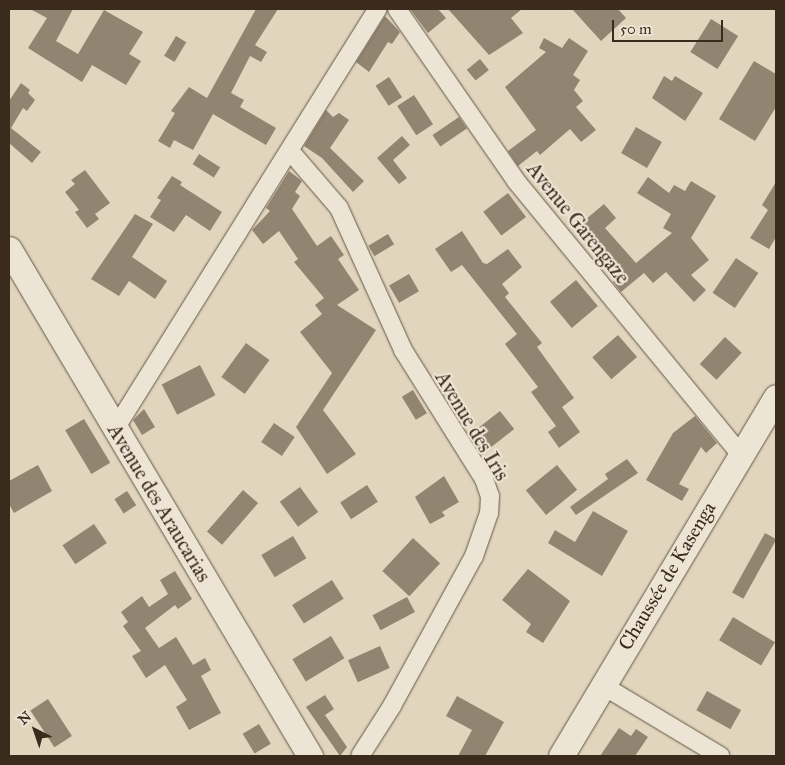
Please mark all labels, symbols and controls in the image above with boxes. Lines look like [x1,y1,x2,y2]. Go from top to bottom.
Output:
scale bar [615,10,726,42]
text: 50 m [620,20,652,38]
street label: Avenue Garengaze [522,157,634,289]
street label: Avenue des Iris [430,367,514,485]
street label: Avenue des Araucarias [102,420,216,586]
street label: Chaussée de Kasenga [613,497,721,655]
north arrow [10,705,60,755]
text: N [15,708,35,729]

